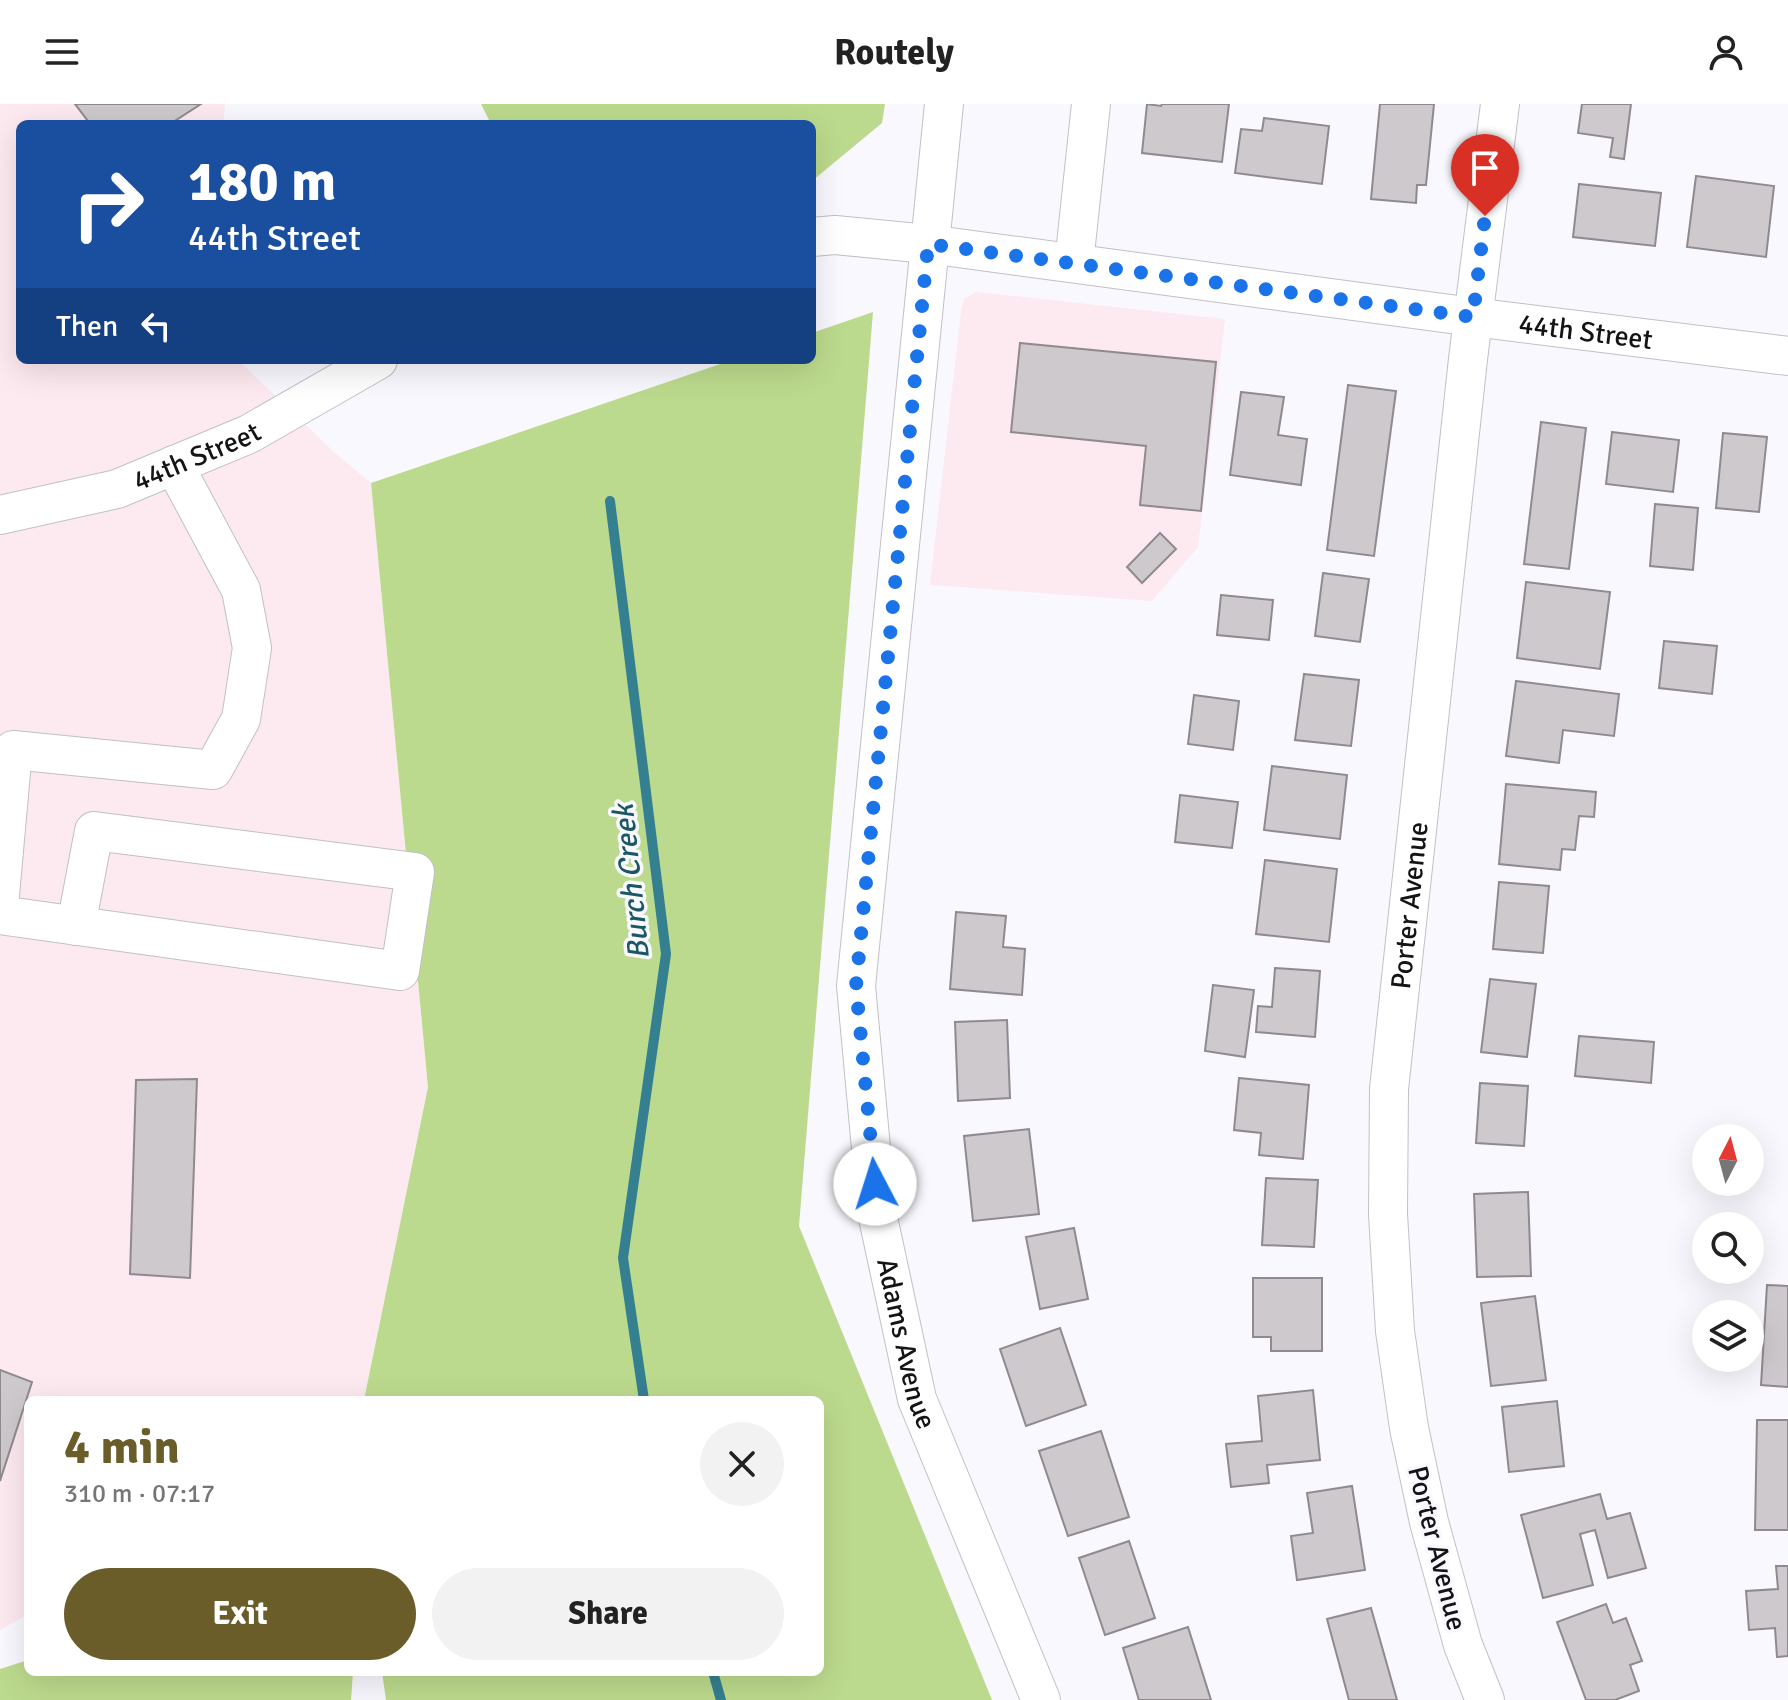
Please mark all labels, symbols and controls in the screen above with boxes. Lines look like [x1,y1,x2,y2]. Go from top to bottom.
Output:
icon: menu [40,30,84,74]
text: Routely [834,30,954,75]
icon: person [1704,30,1748,74]
pin [1451,134,1519,216]
icon: arrive [1463,146,1507,190]
text: 180 m [188,147,336,216]
icon: right [56,152,160,256]
text: 44th Street [188,216,361,261]
icon: left [134,304,178,348]
street label: 44th Street [1517,307,1655,357]
text: Then [56,308,118,345]
street label: 44th Street [128,415,267,498]
water label: Burch Creek [605,800,658,961]
street label: Porter Avenue [1384,820,1436,991]
north arrow [1692,1124,1764,1196]
map controls [1692,1124,1764,1372]
position arrow [833,1142,917,1226]
button: search [1692,1212,1764,1284]
street label: Adams Avenue [869,1255,943,1434]
button: layers [1692,1300,1764,1372]
text: 4 min [64,1418,180,1477]
button: close [700,1422,784,1506]
street label: Porter Avenue [1400,1463,1474,1634]
text: 310 m · 07:17 [64,1478,215,1510]
button: Exit [64,1568,416,1660]
button: Share [432,1568,784,1660]

